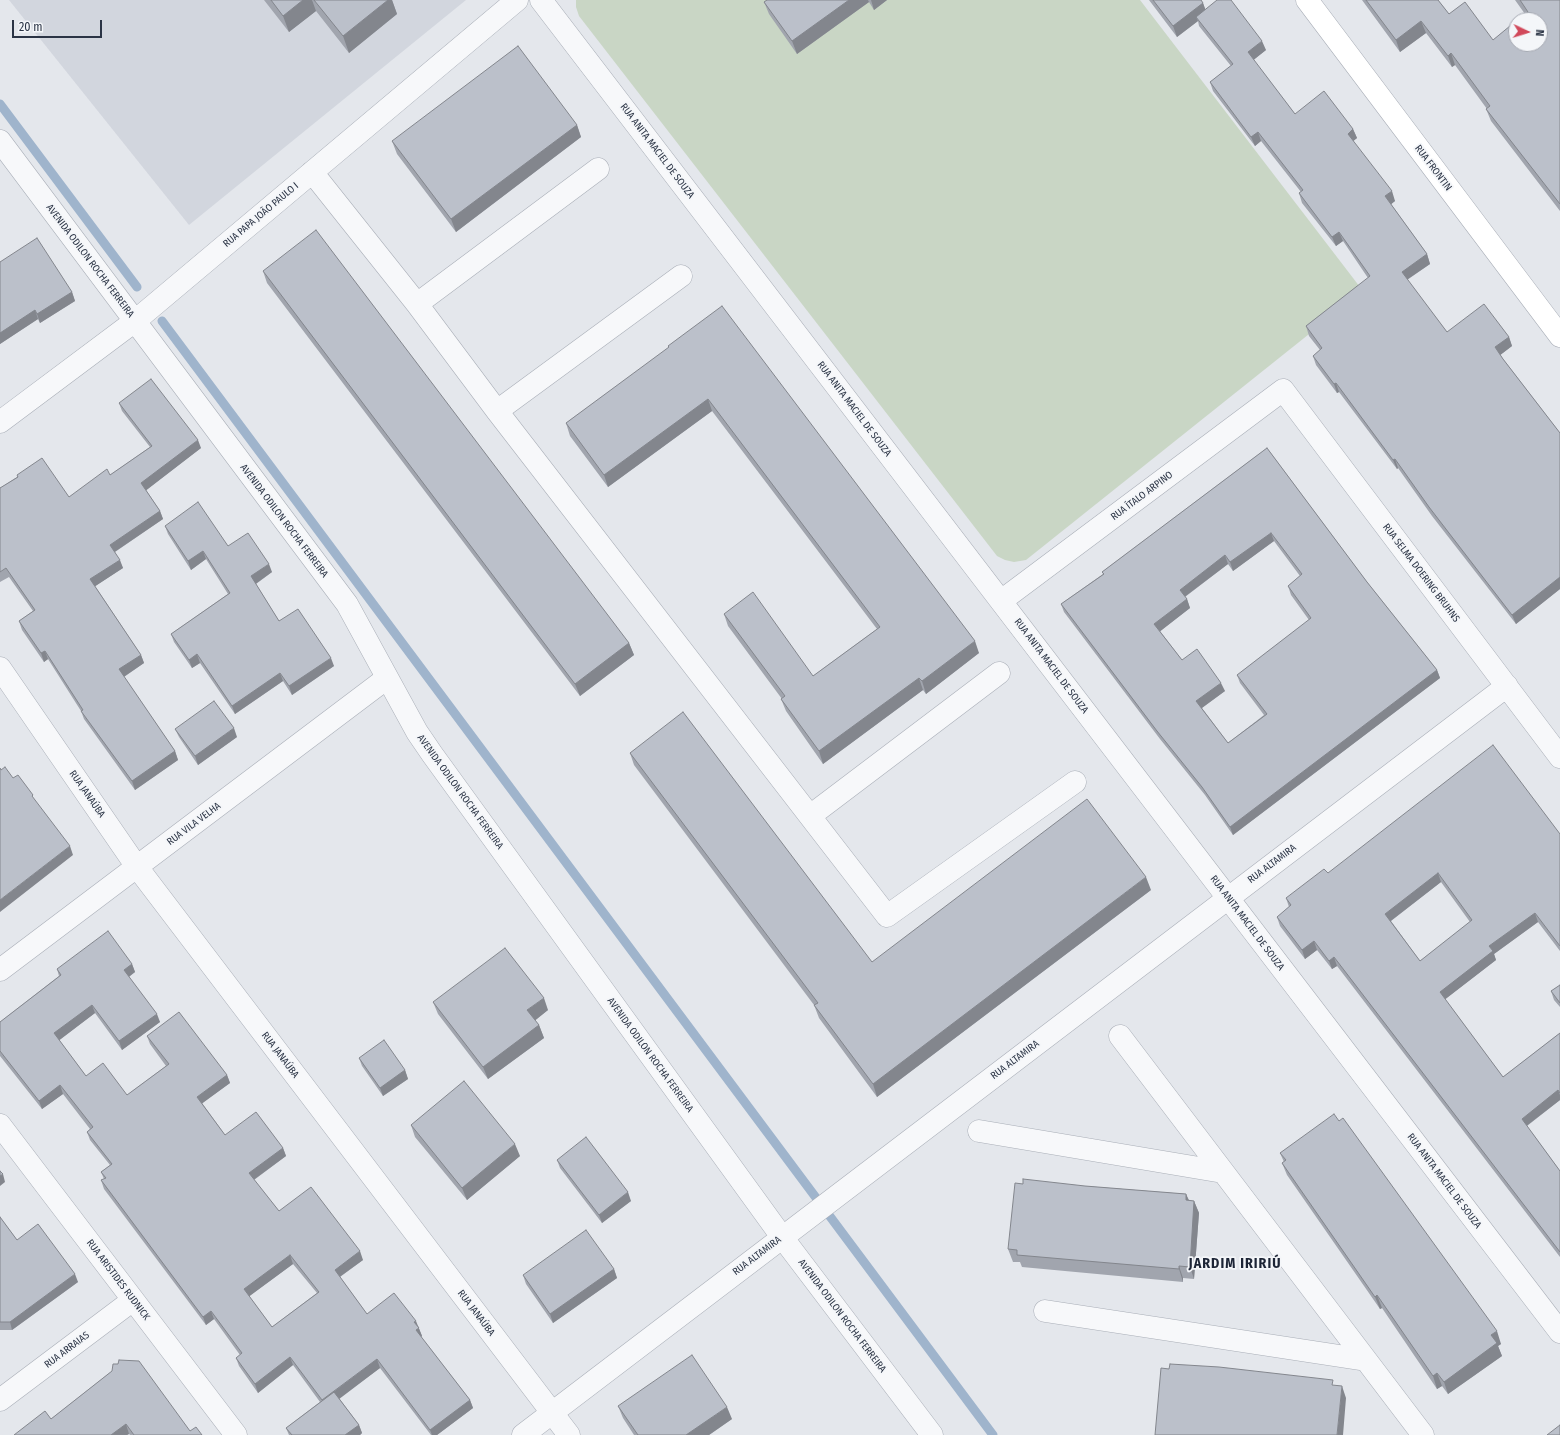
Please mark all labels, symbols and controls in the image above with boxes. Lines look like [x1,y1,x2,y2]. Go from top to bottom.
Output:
scale bar [14,12,104,38]
north arrow [1508,12,1548,52]
text: 20 m [19,20,43,34]
text: N [1533,29,1546,37]
street label: RUA ANITA MACIEL DE SOUZA [617,101,697,201]
street label: RUA FRONTIN [1412,143,1454,193]
street label: RUA PAPA JOÃO PAULO I [221,180,301,250]
street label: AVENIDA ODILON ROCHA FERREIRA [43,202,137,320]
street label: RUA ANITA MACIEL DE SOUZA [814,359,894,459]
street label: AVENIDA ODILON ROCHA FERREIRA [237,462,331,580]
street label: RUA ÍTALO ARPINO [1109,469,1175,523]
street label: RUA SELMA DOERING BRUHNS [1380,521,1462,625]
street label: RUA ANITA MACIEL DE SOUZA [1011,616,1091,716]
street label: AVENIDA ODILON ROCHA FERREIRA [414,732,506,852]
street label: RUA JANAÚBA [66,768,108,820]
street label: RUA VILA VELHA [165,800,223,848]
street label: RUA ALTAMIRA [1245,842,1299,886]
street label: RUA ANITA MACIEL DE SOUZA [1207,873,1287,973]
street label: AVENIDA ODILON ROCHA FERREIRA [604,995,696,1115]
street label: RUA JANAÚBA [259,1030,301,1080]
street label: RUA ALTAMIRA [988,1038,1042,1082]
street label: RUA ANITA MACIEL DE SOUZA [1404,1131,1484,1231]
street label: RUA ALTAMIRA [730,1234,784,1278]
street label: RUA ARISTIDES RUDNICK [84,1237,152,1323]
district label: JARDIM IRIRIÚ [1189,1256,1281,1272]
street label: AVENIDA ODILON ROCHA FERREIRA [795,1257,889,1375]
street label: RUA JANAÚBA [455,1288,497,1338]
street label: RUA ARRAIAS [42,1329,92,1371]

